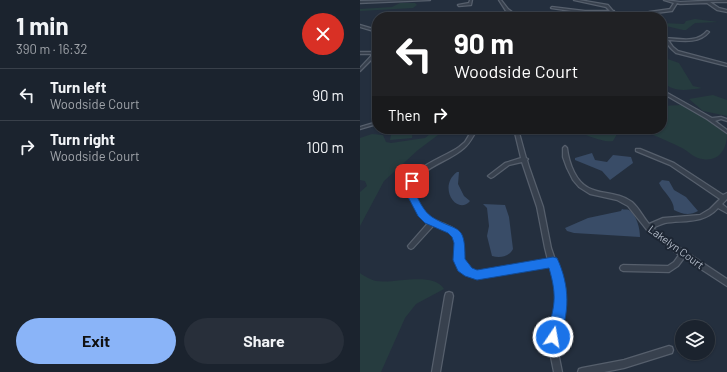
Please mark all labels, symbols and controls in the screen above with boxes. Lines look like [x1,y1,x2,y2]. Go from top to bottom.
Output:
text: 1 min [16,11,69,40]
button: close [302,13,344,55]
text: 90 m [454,26,514,60]
icon: left [388,28,440,80]
text: 390 m · 16:32 [16,41,87,57]
text: Woodside Court [454,60,578,82]
text: Turn left [50,78,106,96]
icon: left [16,84,38,106]
text: 90 m [312,86,344,104]
text: Woodside Court [50,96,140,112]
icon: right [429,104,451,126]
text: Then [388,106,421,124]
text: Turn right [50,130,115,148]
icon: right [16,136,38,158]
text: 100 m [306,138,344,156]
text: Woodside Court [50,148,140,164]
pin [395,164,429,198]
icon: arrive [401,170,423,192]
street label: Lakelyn Court [646,222,707,271]
position arrow [532,316,574,358]
button: Exit [16,318,176,364]
button: Share [184,318,344,364]
map controls [675,320,715,360]
button: layers [675,320,715,360]

